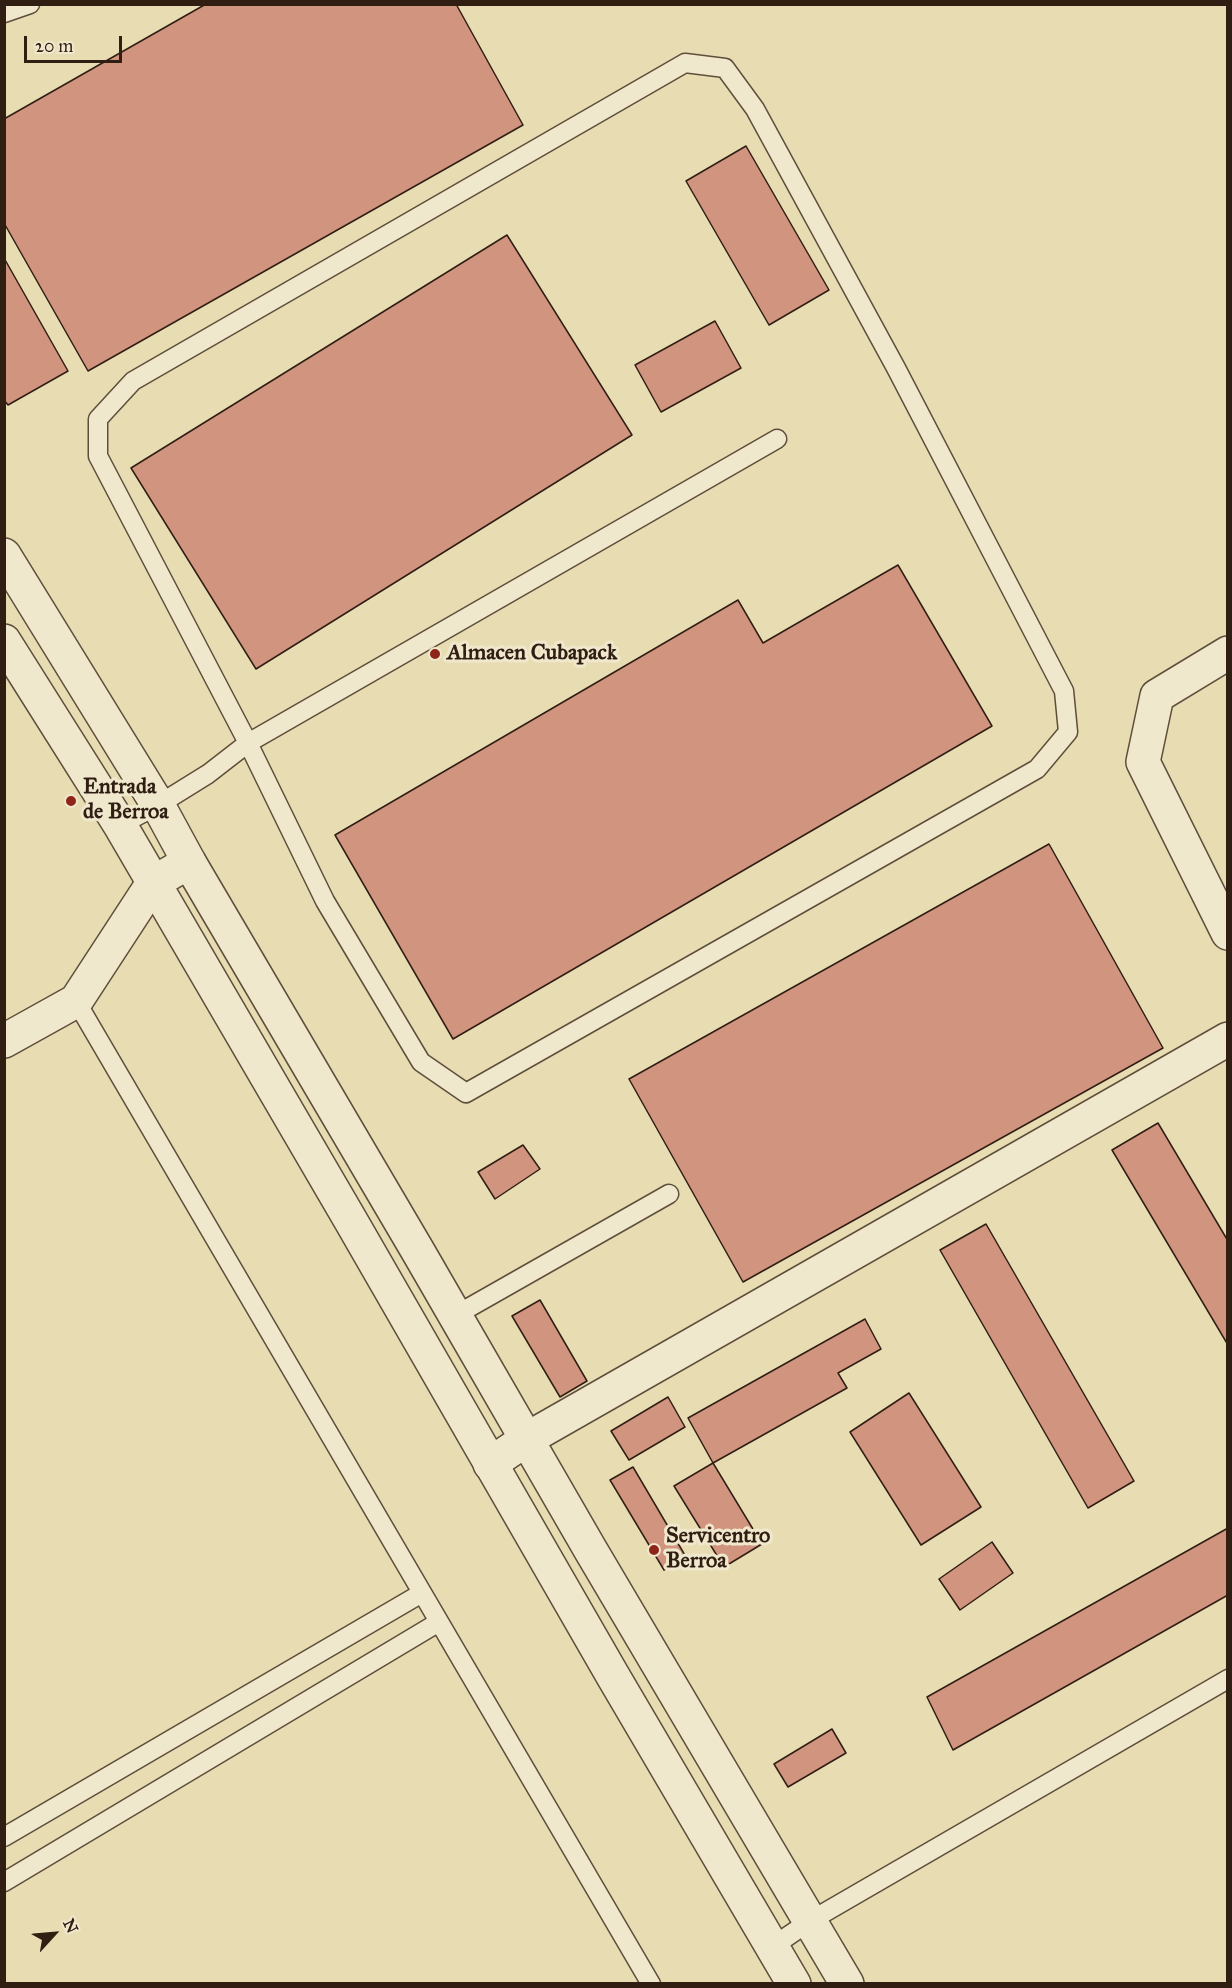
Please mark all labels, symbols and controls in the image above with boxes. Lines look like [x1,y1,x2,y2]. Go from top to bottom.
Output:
scale bar [27,24,124,62]
text: 20 m [35,35,73,57]
place label: Almacen Cubapack [447,641,617,667]
marker: Almacen Cubapack [428,647,442,661]
place label: Entrada de Berroa [83,775,169,826]
marker: Entrada de Berroa [64,794,78,808]
place label: Servicentro Berroa [666,1524,770,1576]
marker: Servicentro Berroa [647,1543,661,1557]
north arrow [24,1904,84,1964]
text: N [59,1916,82,1936]

